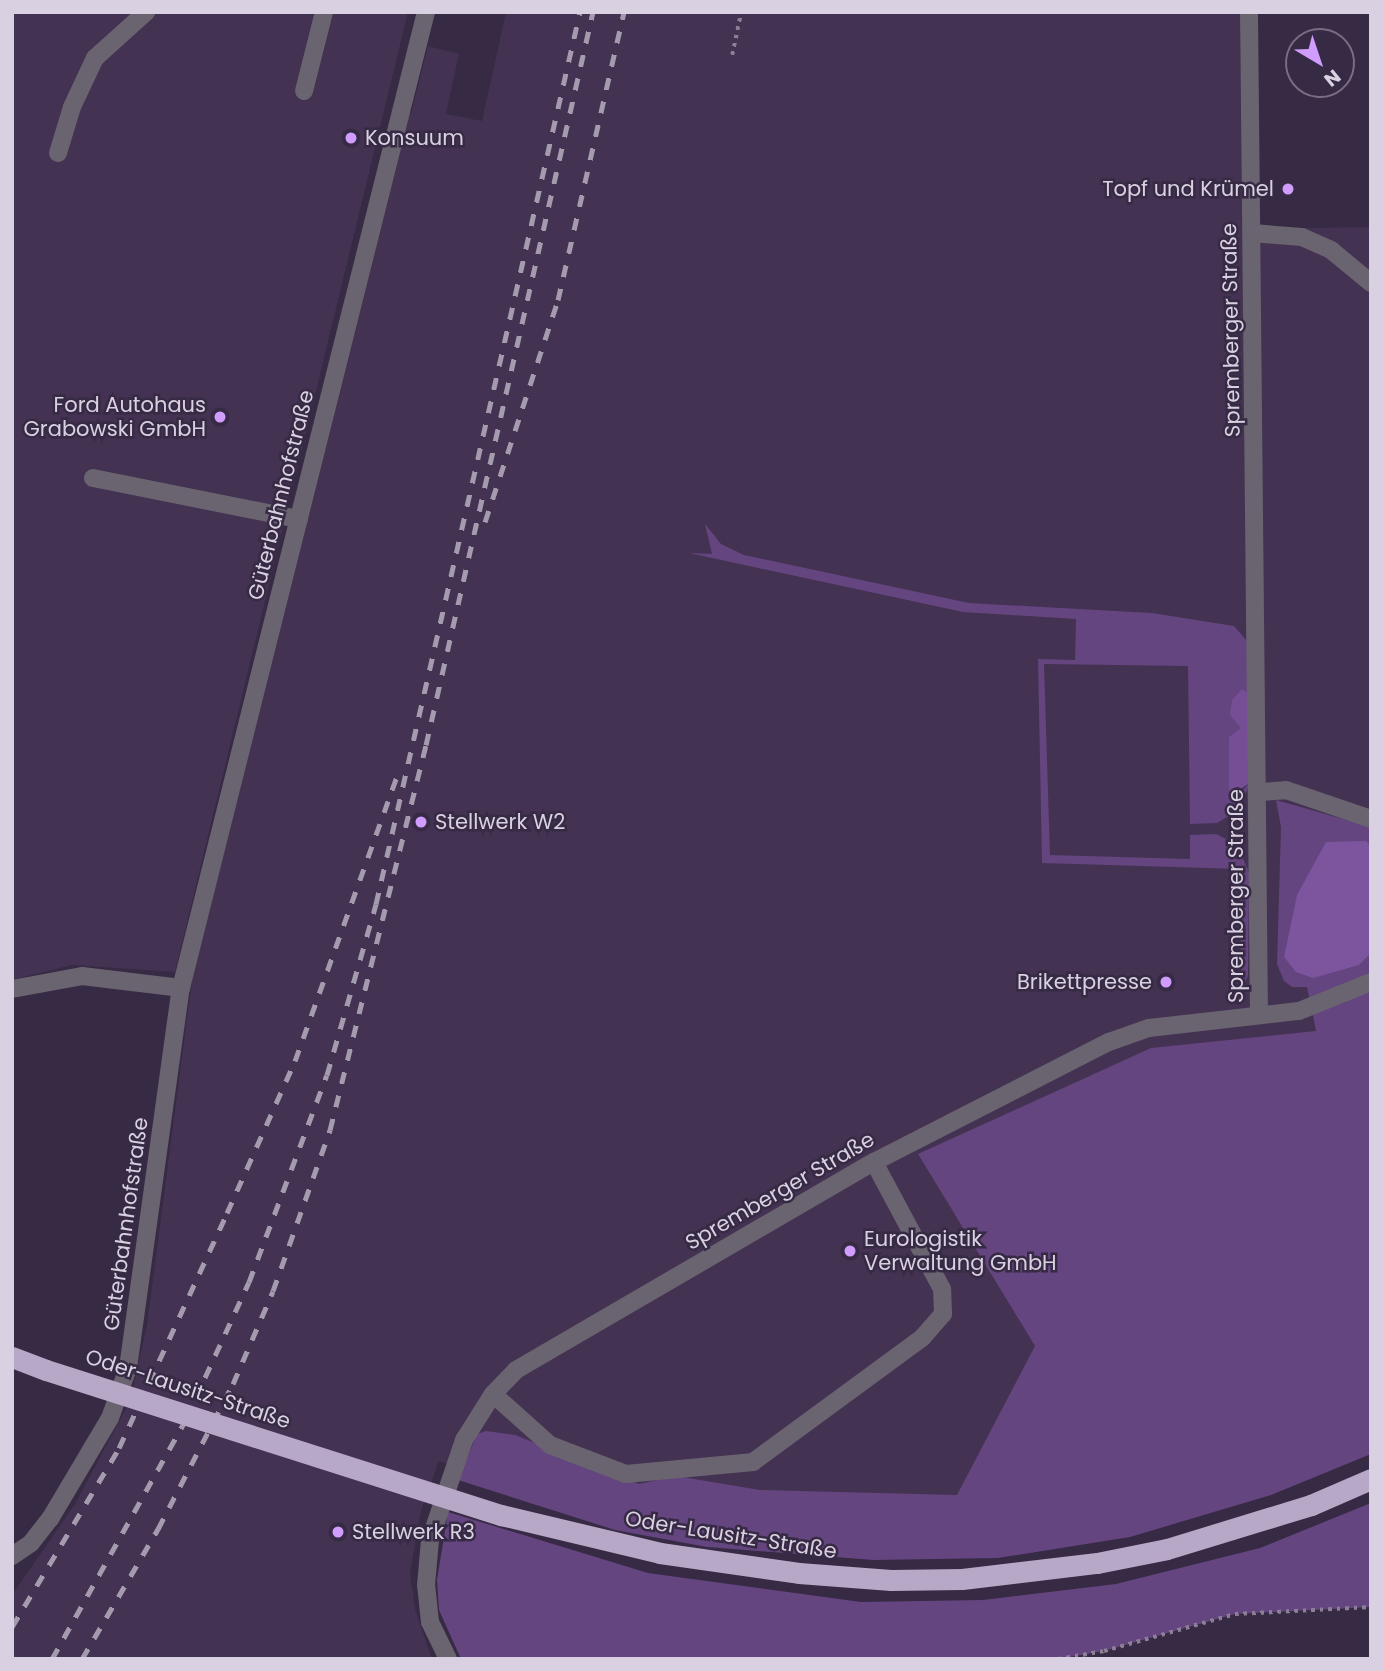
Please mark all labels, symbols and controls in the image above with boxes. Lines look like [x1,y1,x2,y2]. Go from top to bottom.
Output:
north arrow [1285,28,1355,98]
text: N [1318,63,1346,93]
place label: Konsuum [365,125,464,151]
marker: Konsuum [343,130,359,146]
place label: Topf und Krümel [1102,176,1274,202]
marker: Topf und Krümel [1280,181,1296,197]
street label: Spremberger Straße [1217,223,1245,437]
street label: Güterbahnhofstraße [243,388,319,602]
place label: Ford Autohaus Grabowski GmbH [24,392,206,442]
marker: Ford Autohaus Grabowski GmbH [212,409,228,425]
street label: Spremberger Straße [1223,789,1249,1003]
place label: Stellwerk W2 [435,809,565,835]
marker: Stellwerk W2 [413,814,429,830]
place label: Brikettpresse [1017,969,1152,995]
marker: Brikettpresse [1158,974,1174,990]
street label: Güterbahnhofstraße [99,1116,153,1332]
street label: Spremberger Straße [681,1127,879,1255]
place label: Eurologistik Verwaltung GmbH [864,1226,1057,1276]
marker: Eurologistik Verwaltung GmbH [842,1243,858,1259]
street label: Oder-Lausitz-Straße [82,1344,294,1434]
street label: Oder-Lausitz-Straße [623,1506,839,1564]
place label: Stellwerk R3 [352,1519,475,1545]
marker: Stellwerk R3 [330,1524,346,1540]

